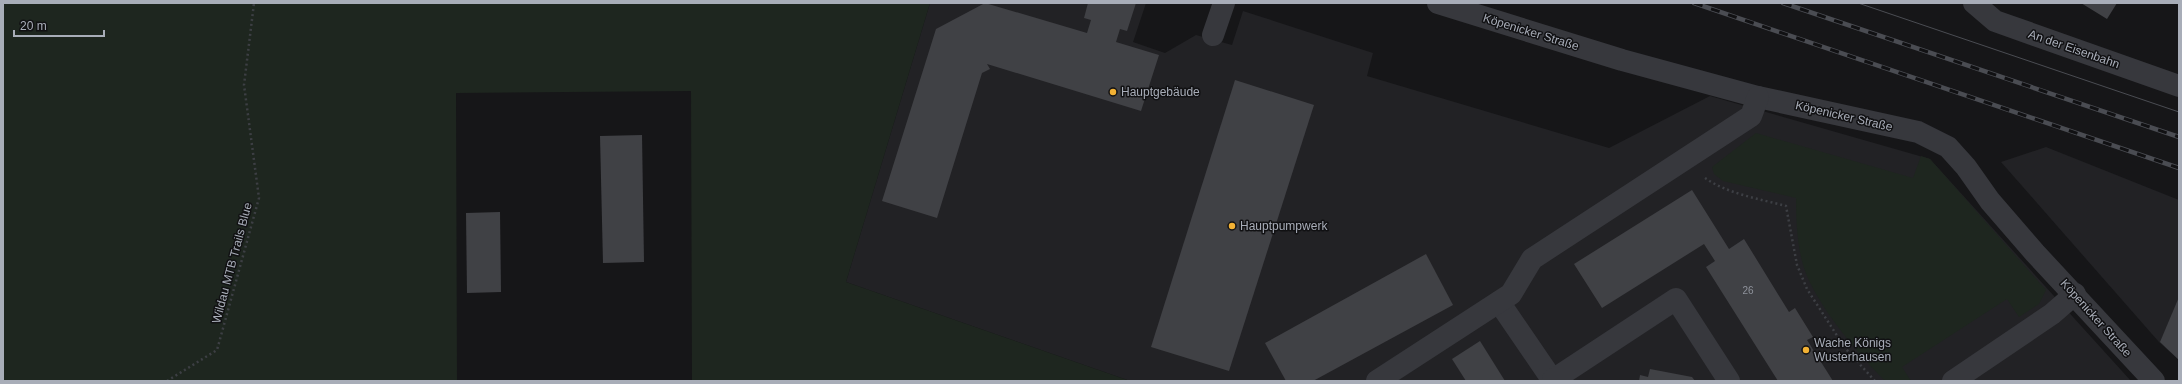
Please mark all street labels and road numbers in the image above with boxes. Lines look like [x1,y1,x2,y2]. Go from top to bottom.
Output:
street label: Köpenicker Straße [1481,11,1581,53]
street label: An der Eisenbahn [2027,27,2121,71]
street label: Köpenicker Straße [1794,98,1894,134]
street label: Wildau MTB Trails Blue [209,201,255,325]
street label: Köpenicker Straße [2058,276,2135,360]

